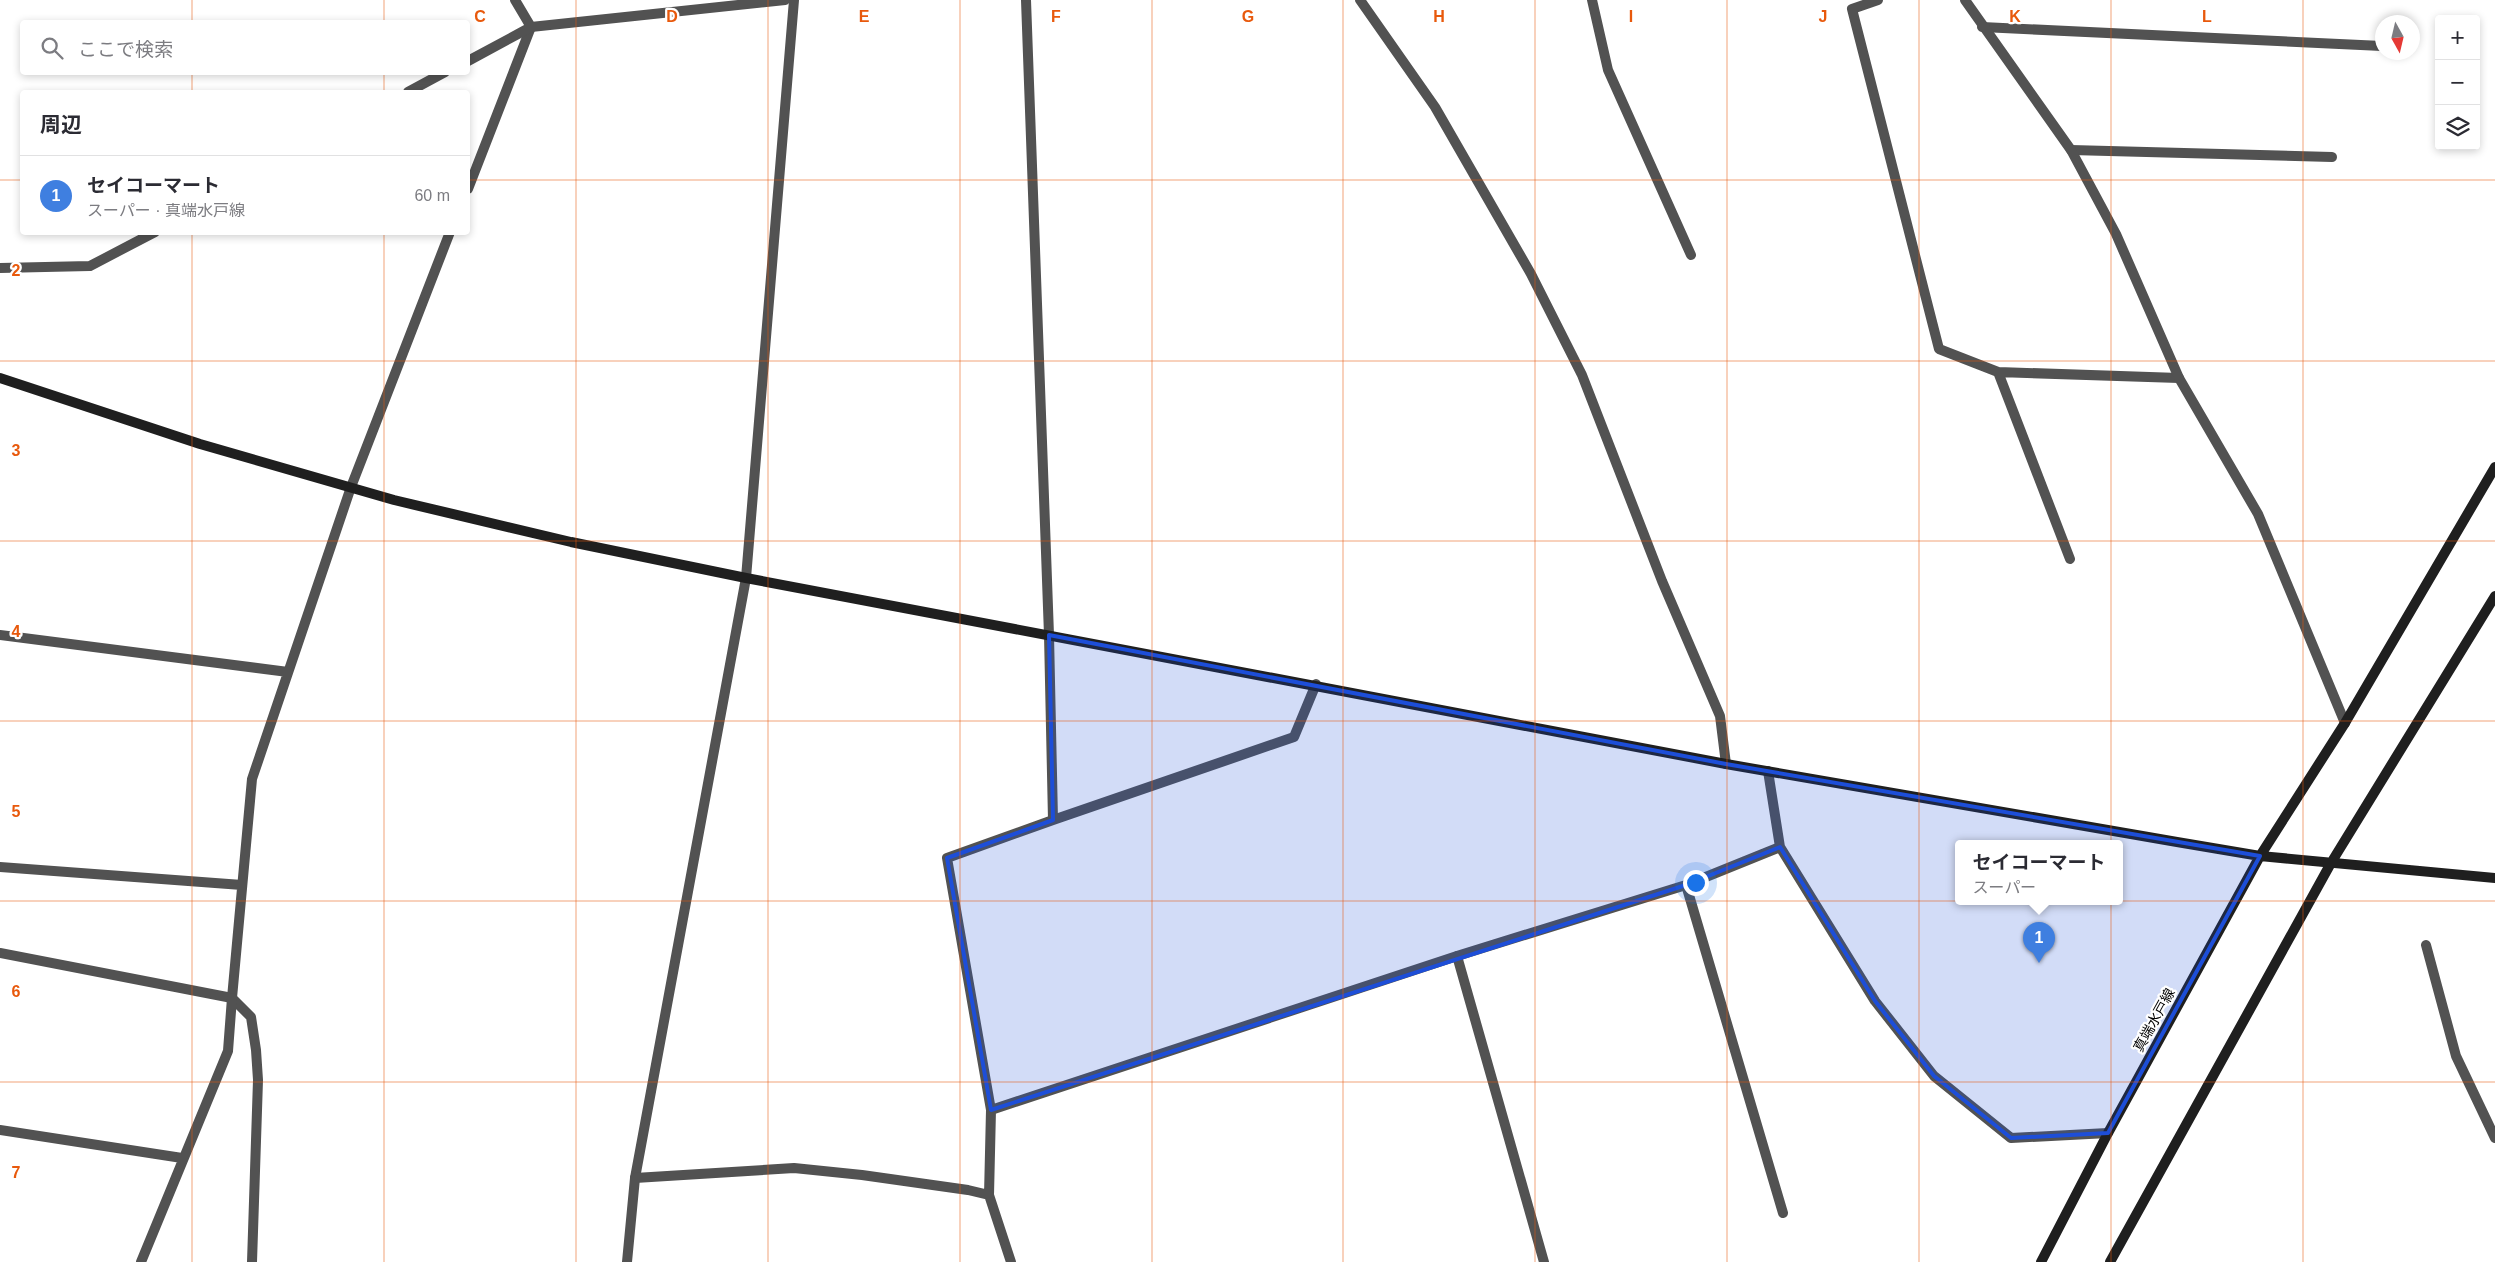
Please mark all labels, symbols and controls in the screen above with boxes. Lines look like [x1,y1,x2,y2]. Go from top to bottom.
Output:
text: C [474,8,486,25]
text: D [666,8,678,25]
text: E [859,8,870,25]
text: F [1051,8,1061,25]
text: G [1242,8,1254,25]
text: H [1433,8,1445,25]
text: I [1629,8,1633,25]
text: J [1819,8,1827,25]
text: K [2009,8,2021,25]
text: L [2202,8,2212,25]
north arrow [2375,15,2420,60]
map controls [2435,15,2480,150]
button: + [2435,15,2480,60]
search box [20,20,470,75]
icon: search [38,34,66,62]
text: ここで検索 [78,39,173,60]
button: − [2435,60,2480,105]
button: layers [2435,105,2480,150]
text: 周辺 [40,113,82,136]
text: セイコーマート [87,175,220,196]
text: 1 [52,187,60,204]
text: 60 m [414,187,450,204]
text: スーパー · 真端水戸線 [87,202,245,219]
text: 2 [12,262,21,279]
text: 3 [12,442,21,459]
text: 4 [12,623,21,640]
text: 5 [12,803,21,820]
popup [1955,840,2123,905]
text: セイコーマート [1972,852,2106,873]
your location [1683,870,1709,896]
text: スーパー [1972,879,2036,896]
pin: 1 [2023,922,2055,963]
text: 6 [12,983,21,1000]
street label: 真端水戸線 [2130,986,2178,1054]
text: 7 [12,1164,21,1181]

